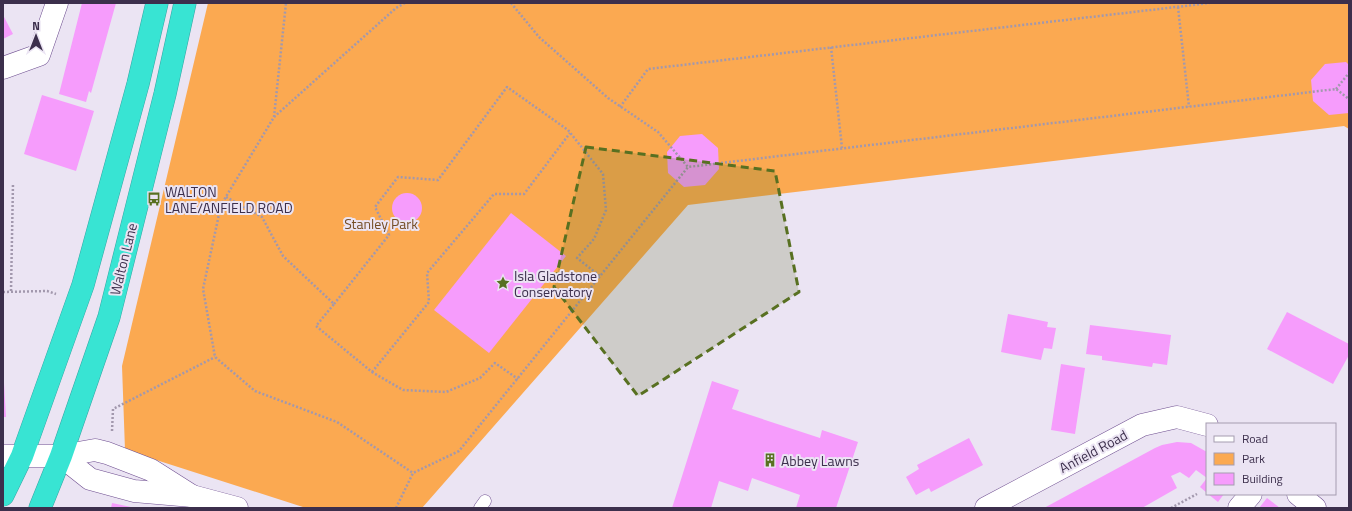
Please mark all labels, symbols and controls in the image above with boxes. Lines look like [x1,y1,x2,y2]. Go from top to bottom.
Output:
north arrow [16,16,56,56]
text: N [32,18,40,34]
place label: WALTON LANE/ANFIELD ROAD [165,181,293,218]
bus stop icon: WALTON LANE/ANFIELD ROAD [146,191,162,207]
park label: Stanley Park [344,213,418,234]
street label: Walton Lane [104,221,142,297]
place label: Isla Gladstone Conservatory [514,265,597,302]
place icon: Isla Gladstone Conservatory [495,275,511,291]
legend [1206,423,1336,495]
street label: Anfield Road [1055,424,1131,478]
text: Road [1242,429,1268,448]
text: Park [1242,449,1265,468]
place label: Abbey Lawns [781,450,859,471]
building icon: Abbey Lawns [762,452,778,468]
text: Building [1242,469,1283,488]

